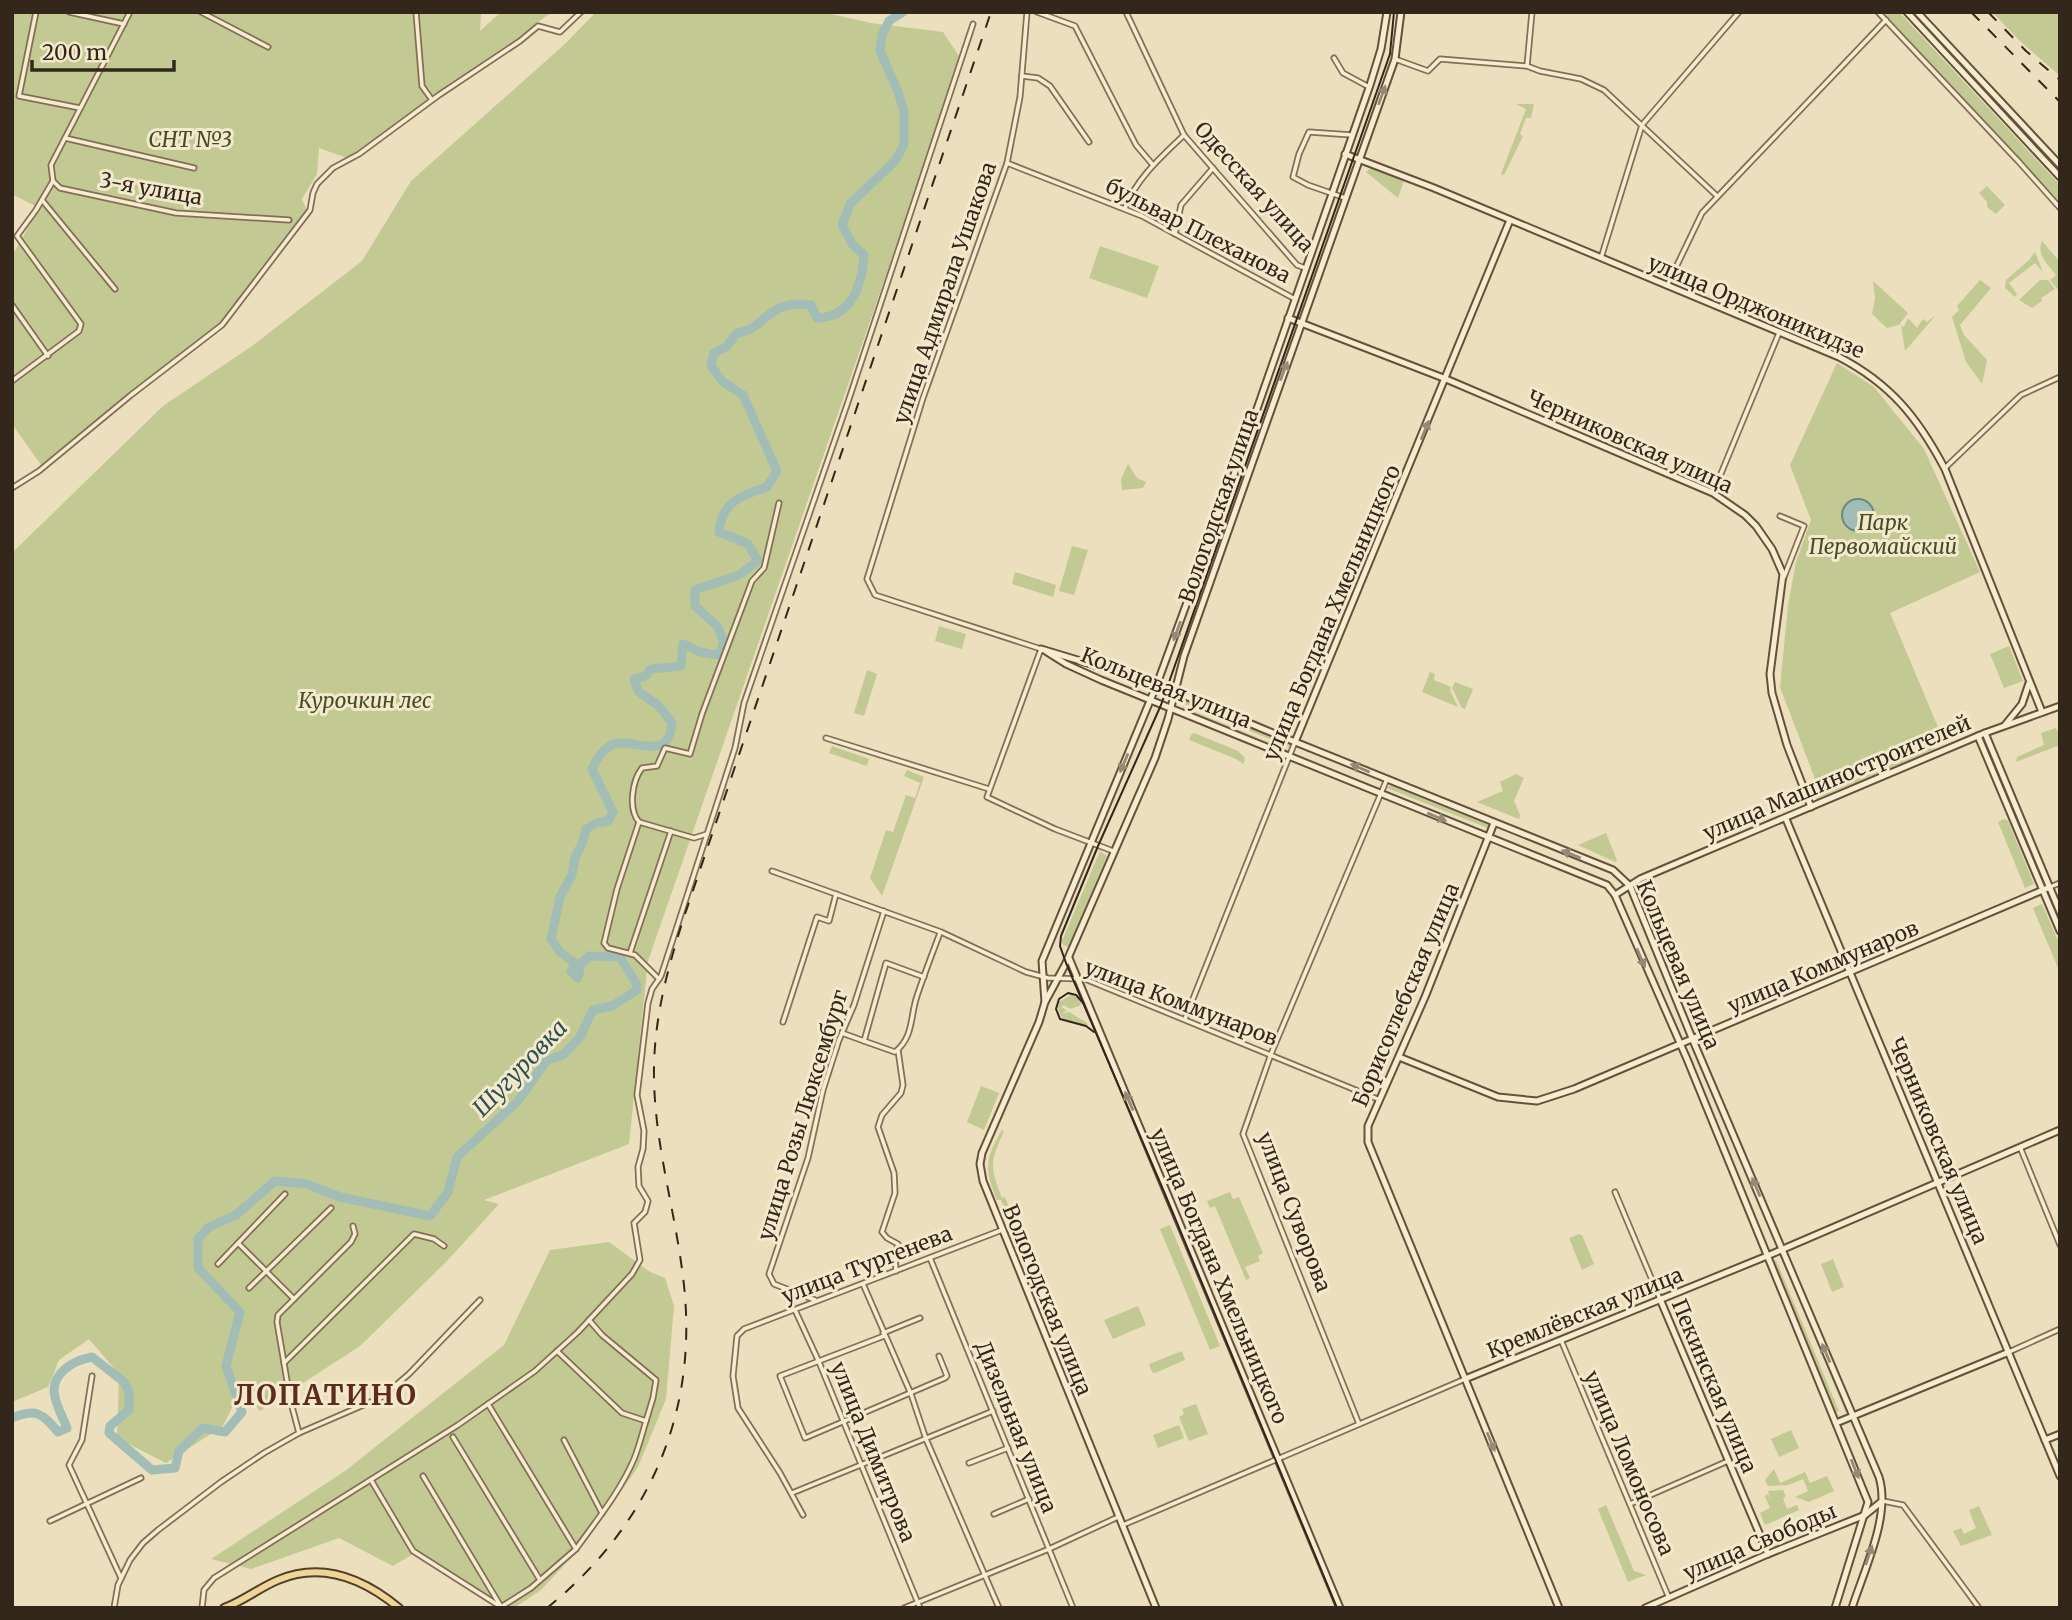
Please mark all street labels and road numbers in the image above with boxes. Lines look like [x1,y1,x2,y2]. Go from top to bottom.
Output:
street label: Одесская улица [1189,116,1320,258]
street label: улица Адмирала Ушакова [887,158,1002,428]
street label: 3-я улица [98,166,205,211]
street label: бульвар Плеханова [1101,172,1295,289]
street label: улица Орджоникидзе [1644,249,1868,364]
street label: Черниковская улица [1523,384,1737,499]
street label: Вологодская улица [1173,405,1264,607]
street label: улица Богдана Хмельницкого [1257,461,1406,765]
street label: Кольцевая улица [1077,641,1255,734]
street label: улица Машиностроителей [1699,709,1975,846]
street label: Кольцевая улица [1631,876,1726,1054]
street label: Борисоглебская улица [1346,879,1465,1111]
street label: улица Коммунаров [1723,914,1922,1019]
street label: улица Коммунаров [1081,953,1282,1052]
street label: улица Розы Люксембург [751,986,854,1244]
street label: Черниковская улица [1883,1033,1994,1248]
street label: улица Богдана Хмельницкого [1145,1124,1294,1428]
street label: улица Суворова [1252,1128,1337,1296]
street label: Вологодская улица [997,1200,1098,1399]
street label: улица Тургенева [778,1220,956,1309]
street label: Кремлёвская улица [1483,1261,1687,1364]
street label: Пекинская улица [1666,1295,1763,1477]
street label: Дизельная улица [970,1337,1063,1517]
street label: улица Димитрова [825,1358,922,1546]
street label: улица Ломоносова [1578,1366,1681,1559]
street label: улица Свободы [1679,1497,1841,1586]

